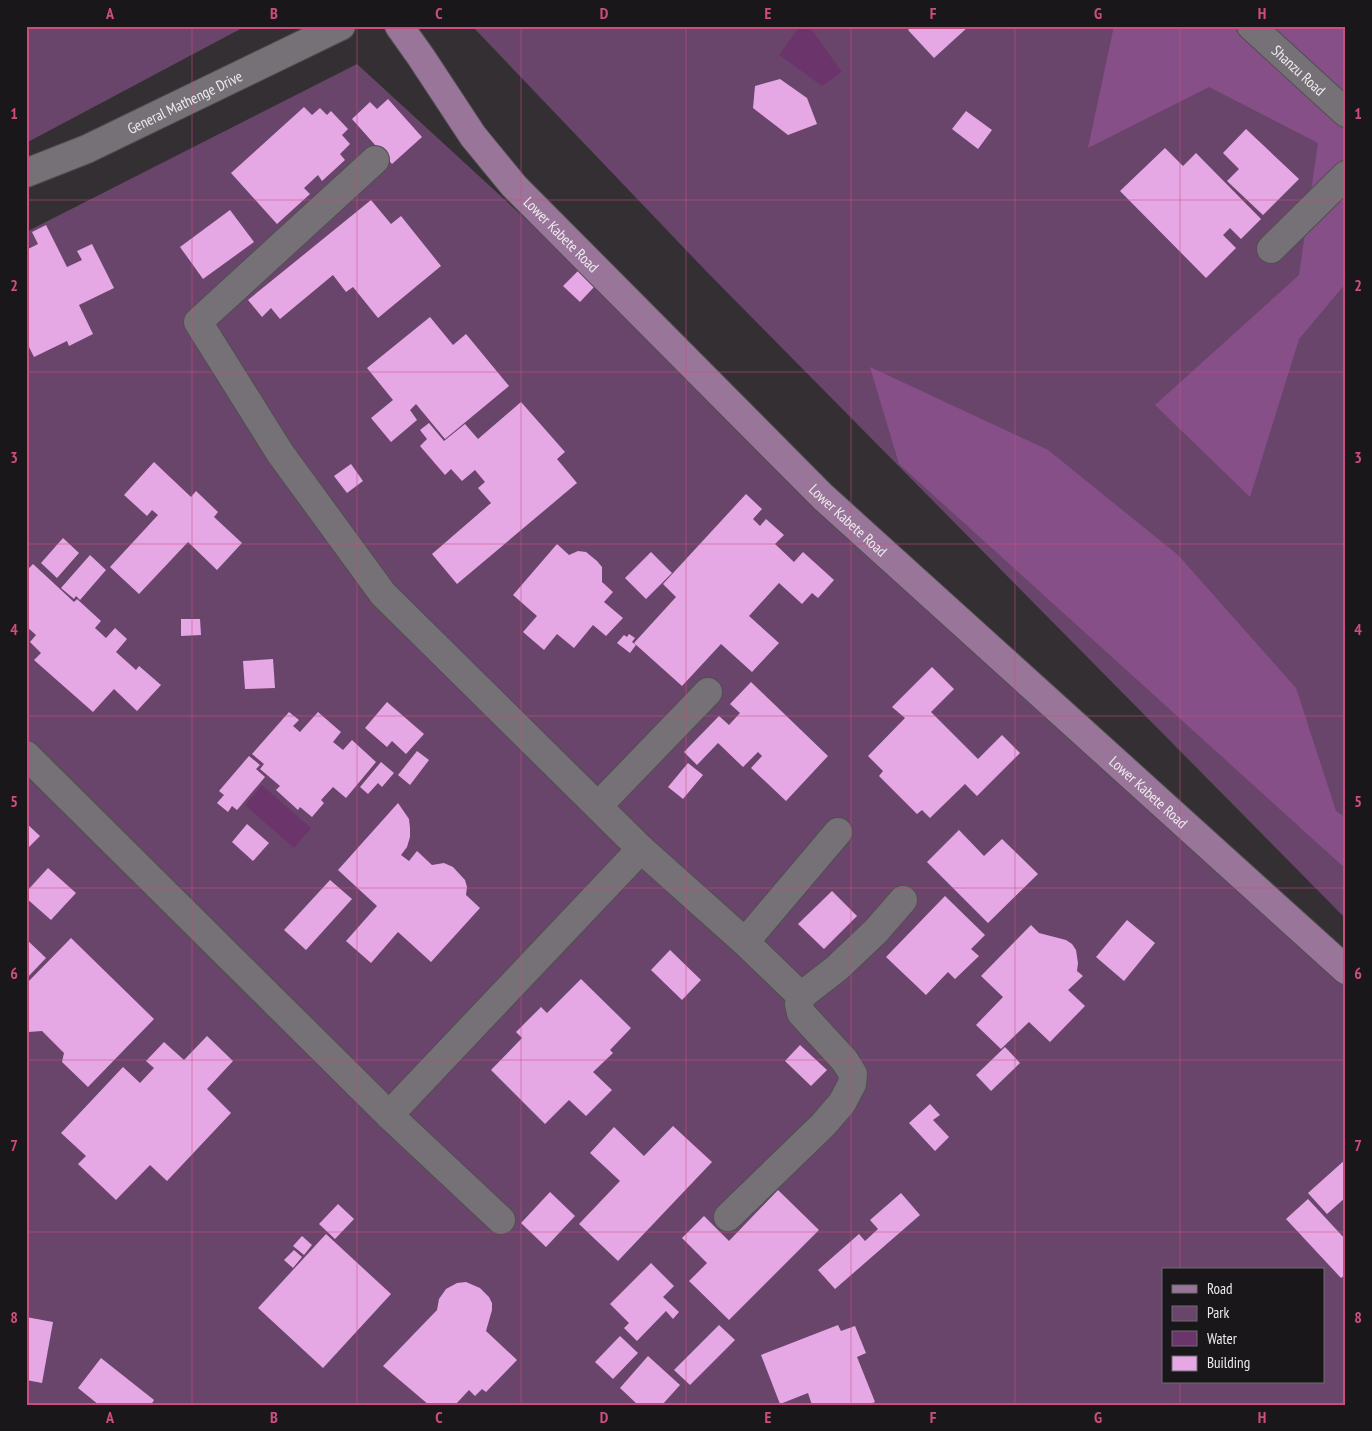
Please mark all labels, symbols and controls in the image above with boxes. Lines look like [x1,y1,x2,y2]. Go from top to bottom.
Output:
text: A [105,3,115,23]
text: B [270,3,278,23]
text: C [435,3,443,23]
text: D [600,3,609,23]
text: E [765,3,772,23]
text: F [930,3,937,23]
text: G [1094,3,1102,23]
text: H [1258,3,1266,23]
street label: Shanzu Road [1268,40,1330,99]
street label: General Mathenge Drive [124,66,245,138]
text: 1 [10,103,18,123]
text: 1 [1354,103,1362,123]
street label: Lower Kabete Road [520,192,603,276]
text: 2 [10,275,18,295]
text: 2 [1354,275,1362,295]
text: 3 [10,447,18,467]
text: 3 [1354,447,1362,467]
street label: Lower Kabete Road [806,480,892,560]
text: 4 [10,619,18,639]
text: 4 [1354,619,1362,639]
street label: Lower Kabete Road [1106,751,1192,832]
text: 5 [10,791,18,811]
text: 5 [1354,791,1362,811]
text: 6 [10,963,18,983]
text: 6 [1354,963,1362,983]
text: 7 [10,1135,18,1155]
text: 7 [1354,1135,1362,1155]
legend [1162,1268,1324,1384]
text: Road [1207,1279,1233,1298]
text: Park [1207,1303,1229,1322]
text: 8 [10,1307,18,1327]
text: 8 [1354,1307,1362,1327]
text: Water [1207,1329,1238,1348]
text: Building [1207,1353,1250,1372]
text: A [105,1407,115,1427]
text: B [270,1407,278,1427]
text: C [435,1407,443,1427]
text: D [600,1407,609,1427]
text: E [765,1407,772,1427]
text: F [930,1407,937,1427]
text: G [1094,1407,1102,1427]
text: H [1258,1407,1266,1427]

